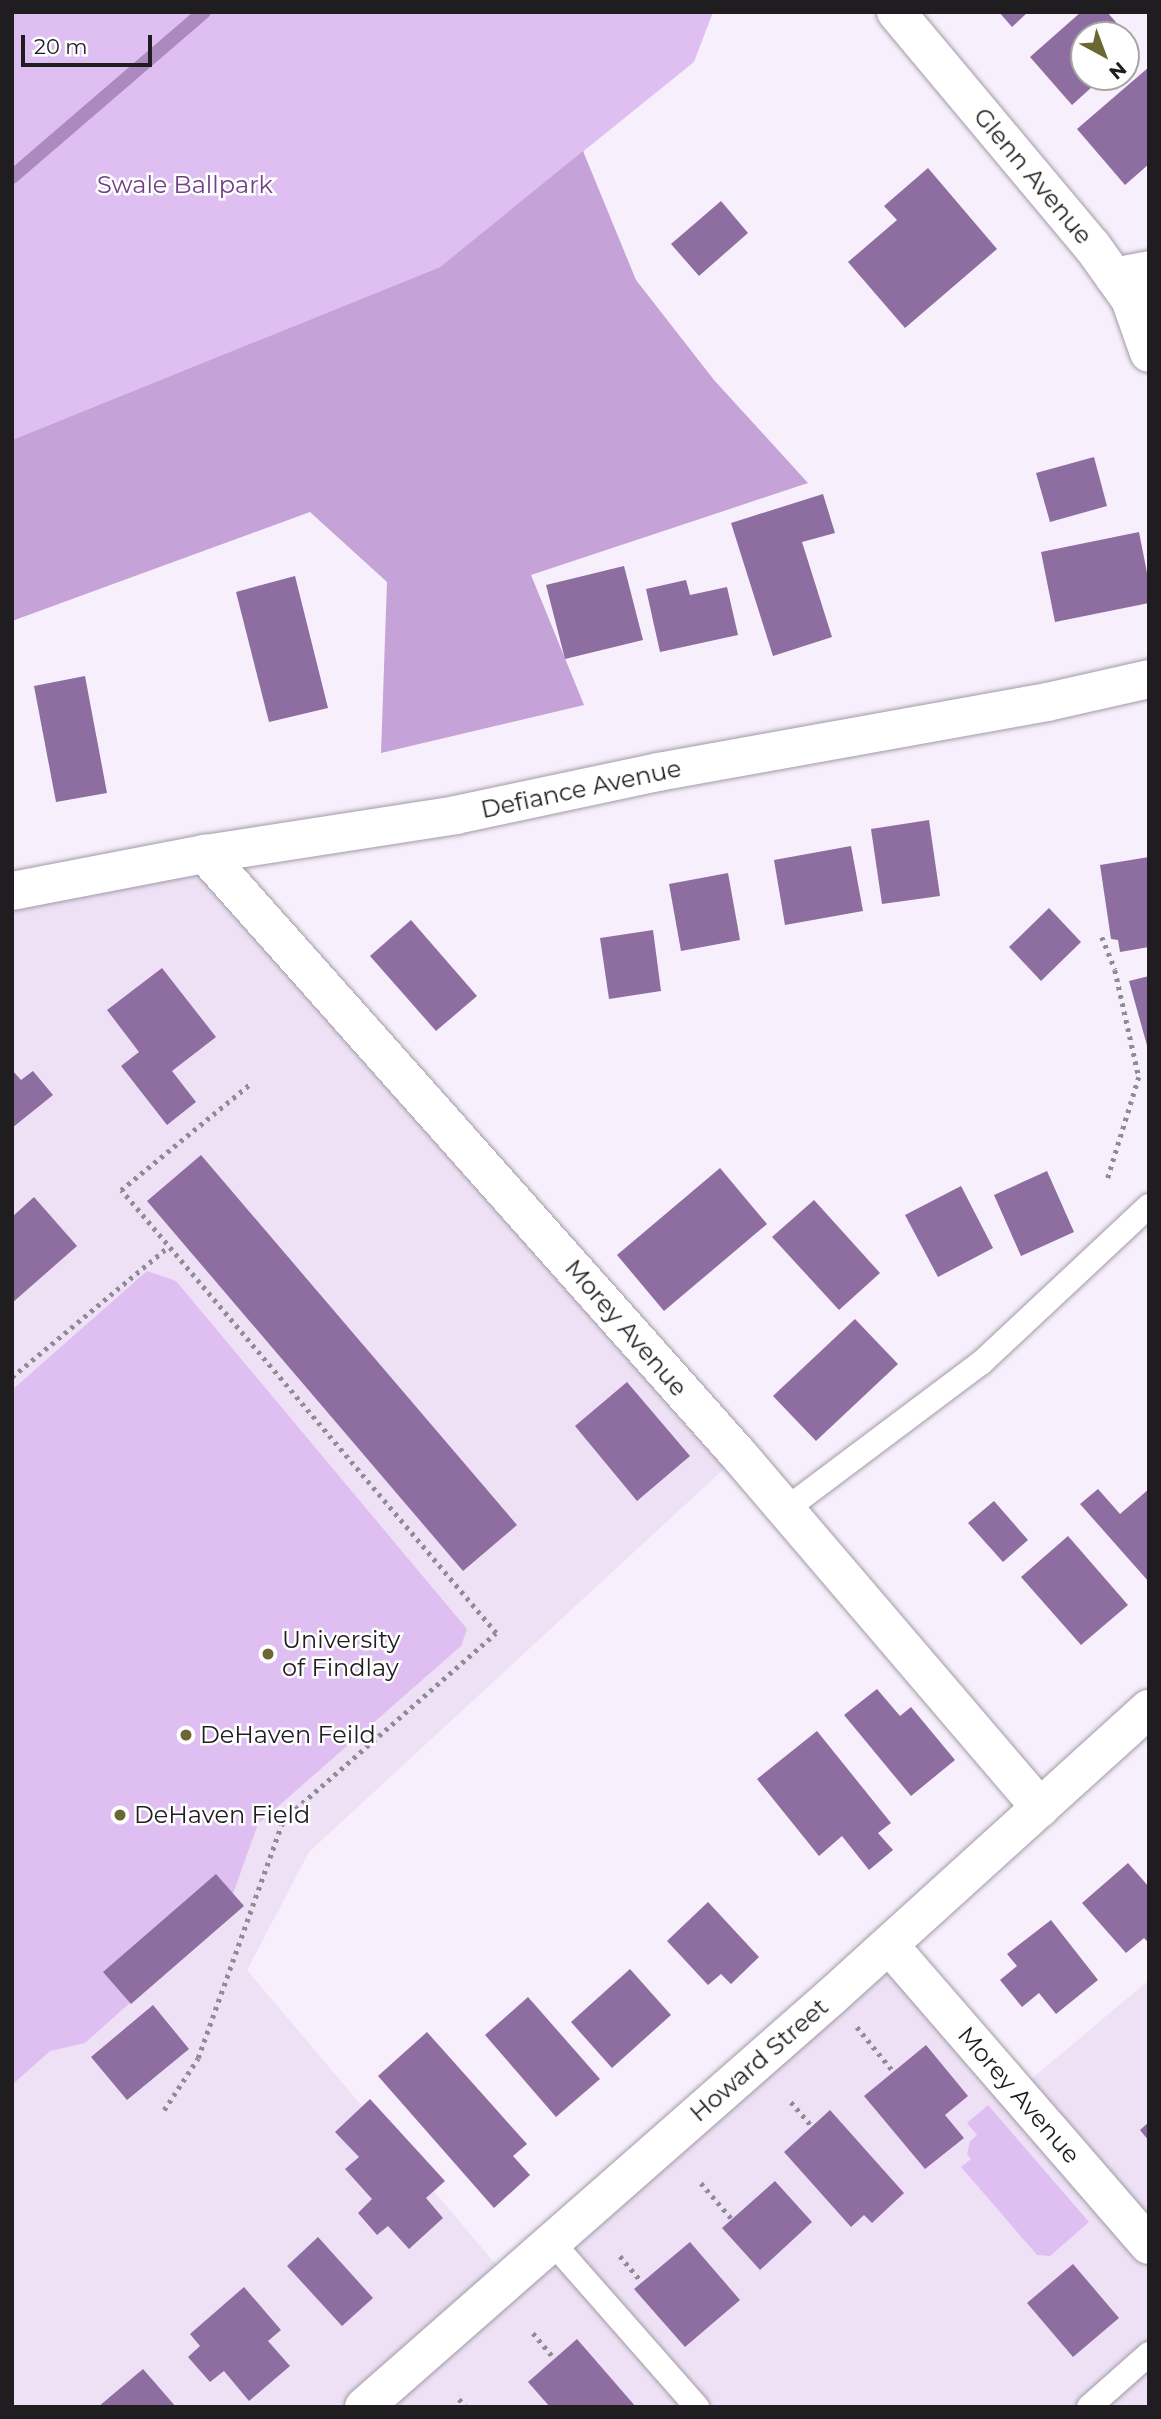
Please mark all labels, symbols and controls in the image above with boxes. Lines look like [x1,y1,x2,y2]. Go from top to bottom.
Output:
scale bar [24,21,156,65]
north arrow [1070,21,1140,91]
text: 20 m [34,34,88,59]
text: N [1104,57,1131,84]
street label: Glenn Avenue [968,102,1098,250]
park label: Swale Ballpark [97,171,273,199]
street label: Defiance Avenue [478,754,684,824]
street label: Morey Avenue [559,1254,693,1402]
place label: University of Findlay [282,1626,400,1682]
marker: University of Findlay [260,1646,276,1662]
place label: DeHaven Feild [200,1721,376,1749]
marker: DeHaven Feild [178,1727,194,1743]
place label: DeHaven Field [134,1801,310,1829]
marker: DeHaven Field [112,1807,128,1823]
street label: Howard Street [684,1992,834,2128]
street label: Morey Avenue [952,2021,1086,2169]

